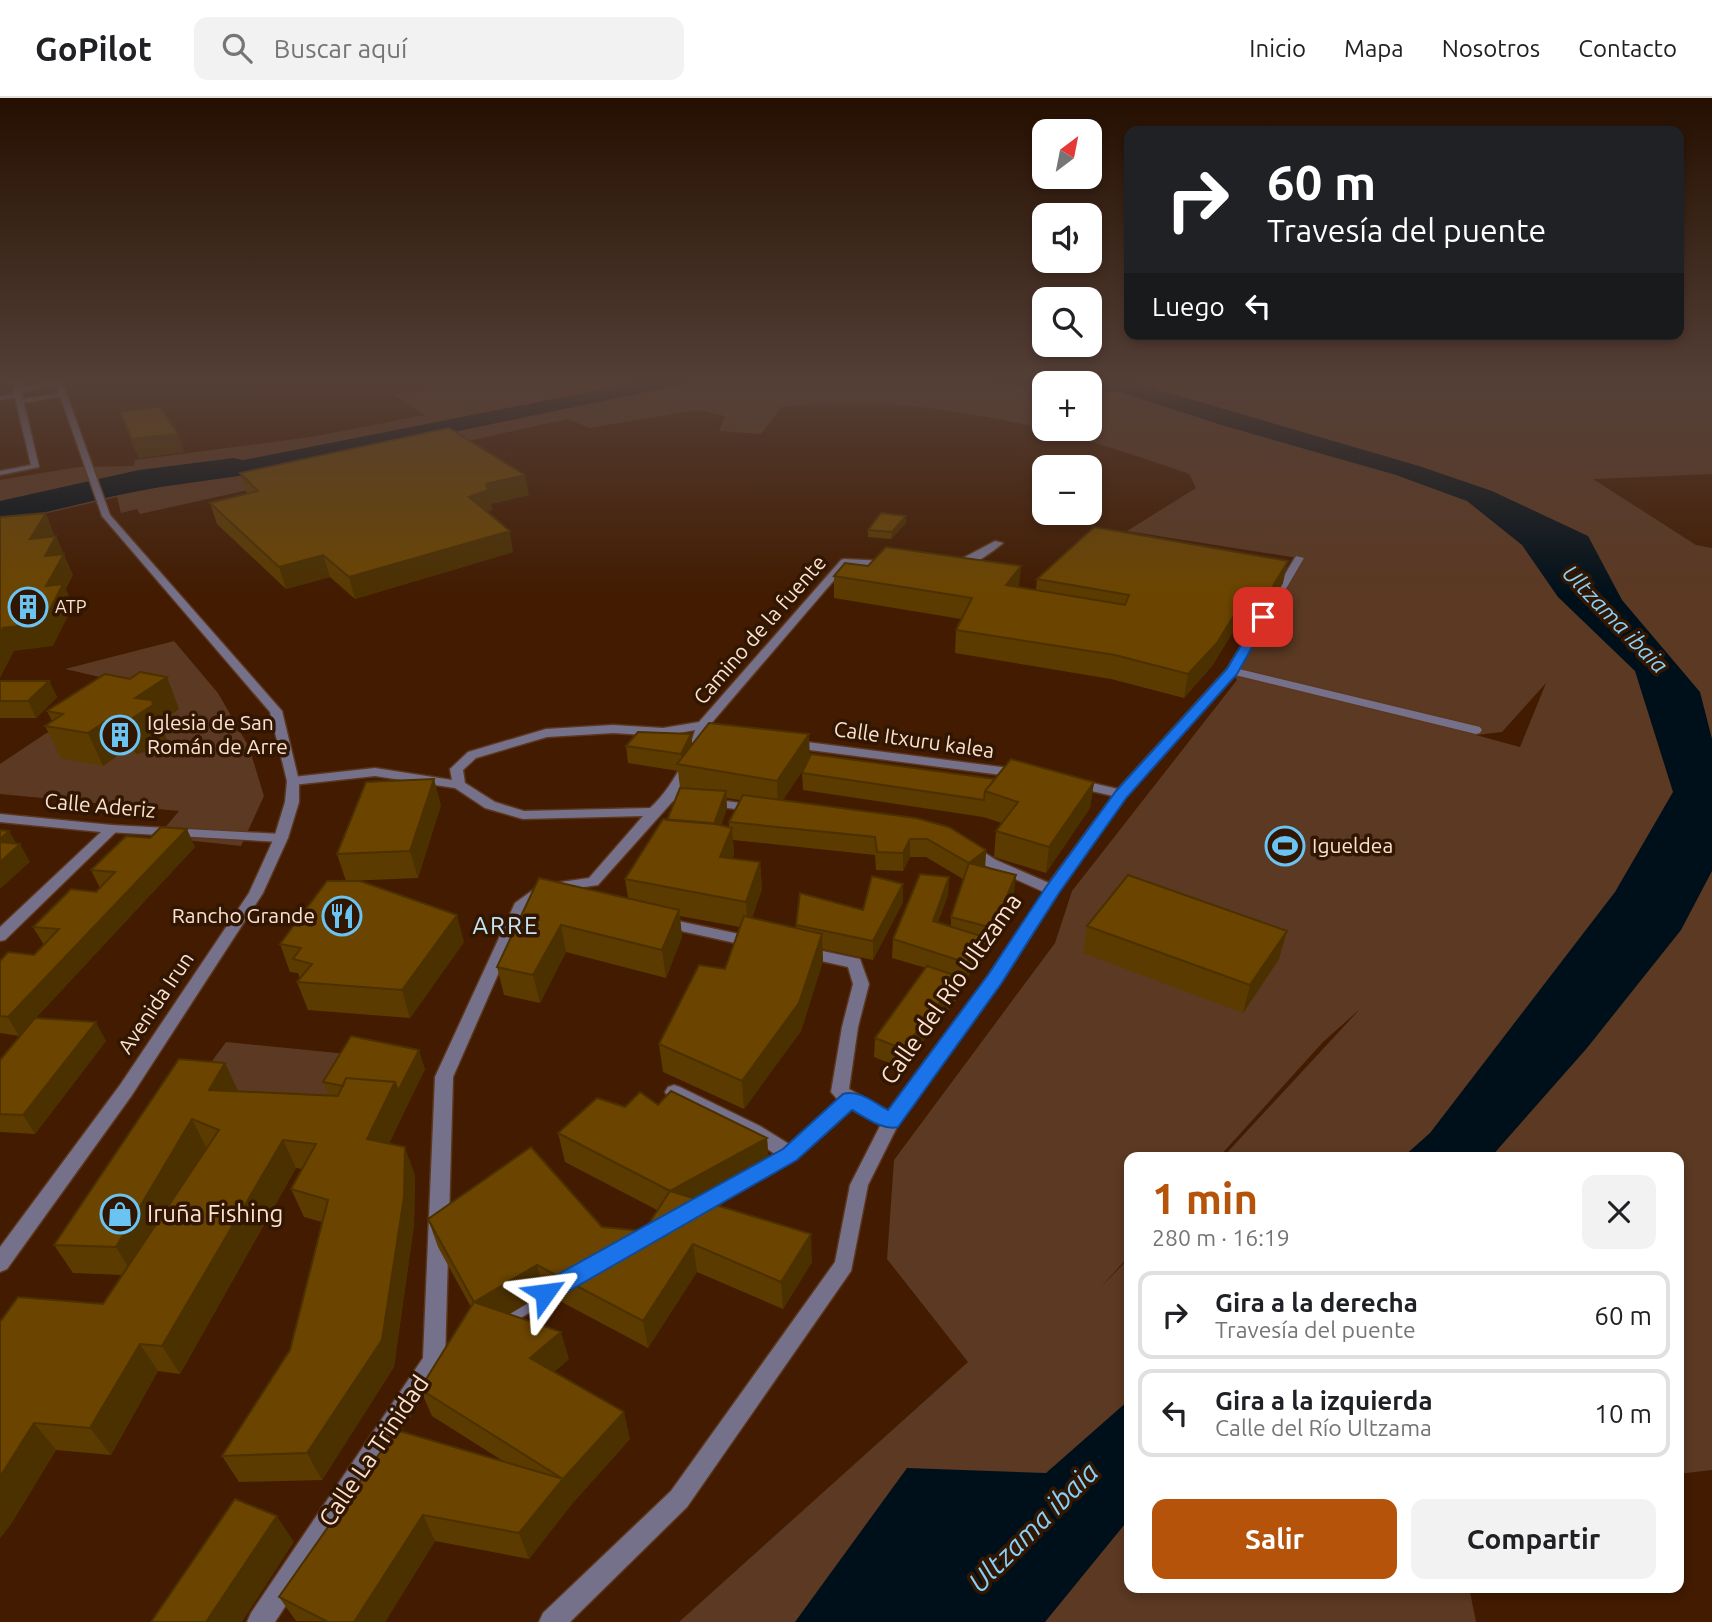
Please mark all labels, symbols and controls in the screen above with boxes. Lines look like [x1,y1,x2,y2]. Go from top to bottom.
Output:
search box [194,17,684,80]
icon: search [218,29,256,67]
text: GoPilot [35,30,152,67]
text: Buscar aquí [274,34,407,63]
text: Inicio [1249,35,1306,62]
text: Mapa [1344,35,1404,62]
text: Nosotros [1442,35,1540,62]
text: Contacto [1578,35,1677,62]
north arrow [1032,119,1102,189]
map controls [1032,119,1102,525]
icon: right [1152,154,1243,245]
text: 60 m [1267,154,1376,209]
button: sound [1032,203,1102,273]
text: Travesía del puente [1267,212,1546,248]
button: search [1032,287,1102,357]
icon: left [1239,287,1277,325]
text: Luego [1152,292,1225,321]
button: + [1032,371,1102,441]
button: − [1032,455,1102,525]
street label: Camino de la fuente [688,550,830,709]
water label: Ultzama ibaia [1558,560,1673,678]
building icon: ATP [7,586,49,628]
pin [1233,587,1293,647]
place label: ATP [55,596,87,616]
icon: arrive [1244,598,1282,636]
place label: Iglesia de San Román de Arre [147,710,288,758]
building icon: Iglesia de San Román de Arre [99,714,141,756]
street label: Calle Itxuru kalea [832,716,996,762]
street label: Calle Aderiz [44,788,157,822]
sports icon: Igueldea [1264,825,1306,867]
place label: Igueldea [1312,833,1393,857]
street label: Calle del Río Ultzama [875,888,1027,1089]
restaurant icon: Rancho Grande [321,895,363,937]
place label: Rancho Grande [172,903,315,927]
district label: ARRE [472,912,540,939]
street label: Avenida Irun [112,947,198,1058]
text: 1 min [1152,1175,1258,1222]
button: close [1582,1175,1656,1249]
shop icon: Iruña Fishing [99,1193,141,1235]
place label: Iruña Fishing [147,1200,283,1227]
text: 280 m · 16:19 [1152,1225,1290,1250]
position arrow [508,1256,582,1330]
text: Gira a la derecha [1215,1288,1418,1317]
icon: right [1156,1296,1194,1334]
text: 60 m [1594,1301,1652,1330]
text: Travesía del puente [1215,1317,1416,1342]
street label: Calle La Trinidad [313,1370,434,1531]
text: Gira a la izquierda [1215,1386,1433,1415]
icon: left [1156,1394,1194,1432]
text: 10 m [1594,1399,1652,1428]
text: Calle del Río Ultzama [1215,1415,1432,1440]
water label: Ultzama ibaia [962,1456,1104,1598]
button: Salir [1152,1499,1397,1579]
button: Compartir [1411,1499,1656,1579]

